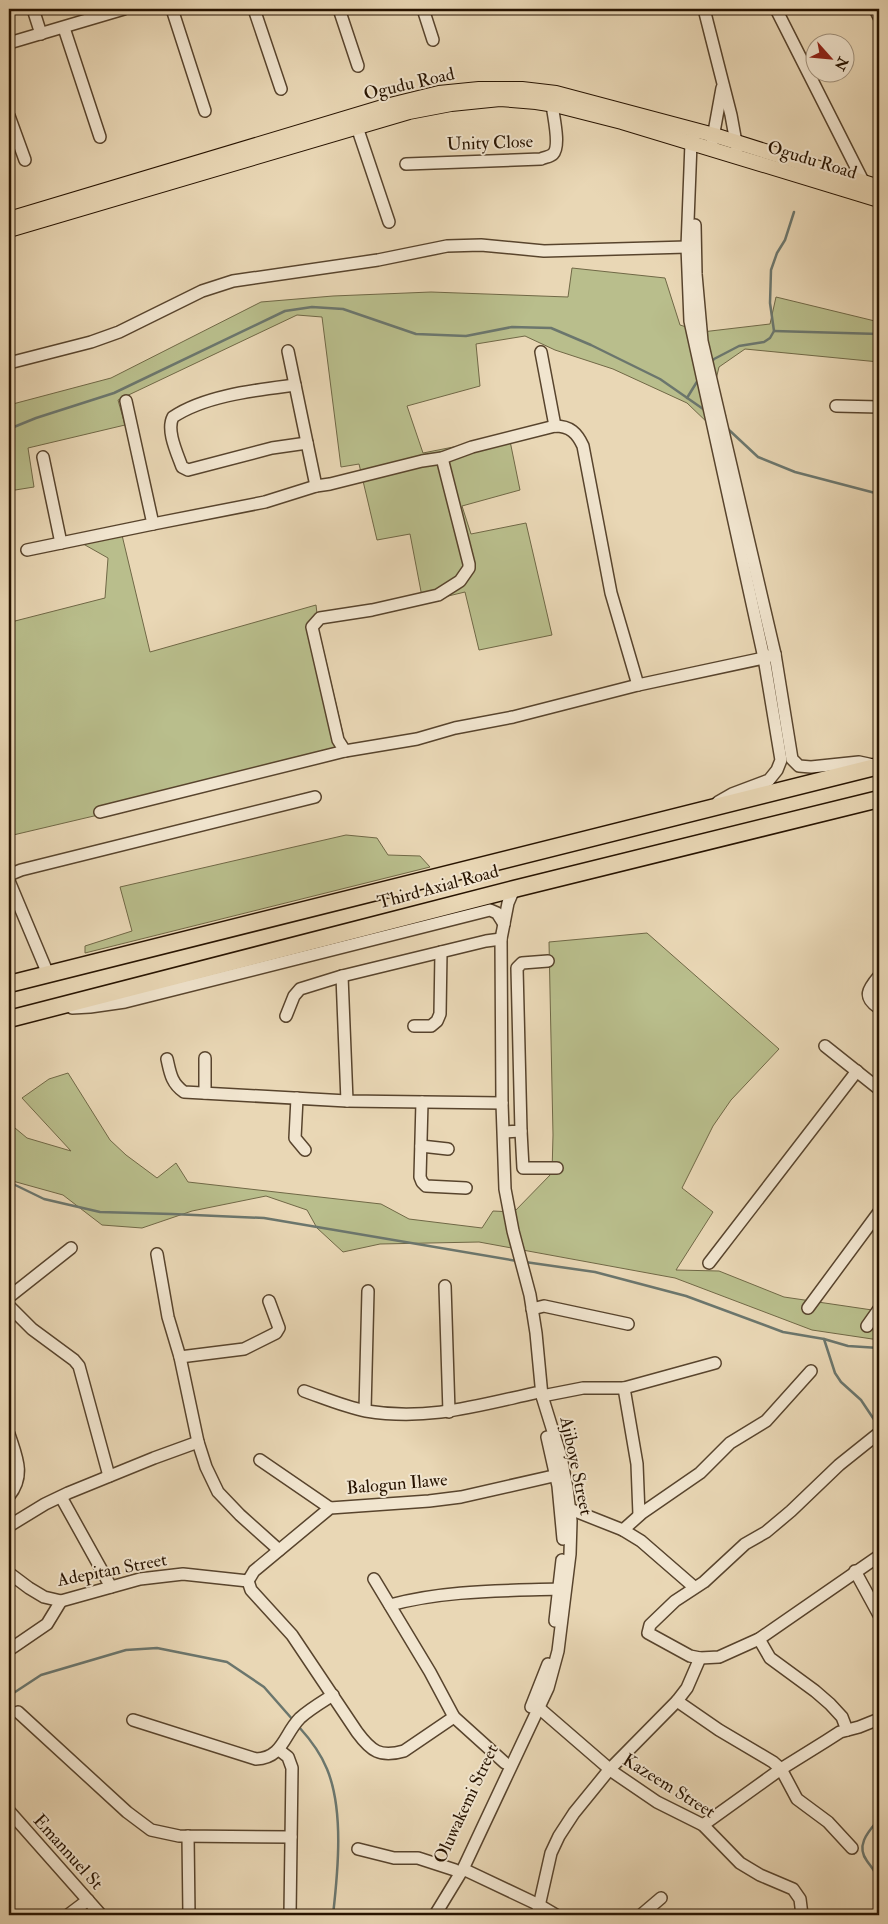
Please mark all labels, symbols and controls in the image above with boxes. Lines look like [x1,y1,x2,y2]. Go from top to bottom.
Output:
north arrow [806,32,856,82]
text: N [831,53,852,74]
street label: Ogudu Road [361,62,457,106]
street label: Unity Close [447,130,534,156]
street label: Ogudu Road [764,135,860,185]
street label: Third Axial Road [375,860,501,914]
street label: Ajiboye Street [554,1414,598,1518]
street label: Balogun Ilawe [345,1468,449,1500]
street label: Adepitan Street [54,1548,169,1592]
street label: Oluwakemi Street [428,1741,504,1867]
street label: Kazeem Street [618,1748,720,1824]
street label: Emannuel St [28,1809,108,1895]

